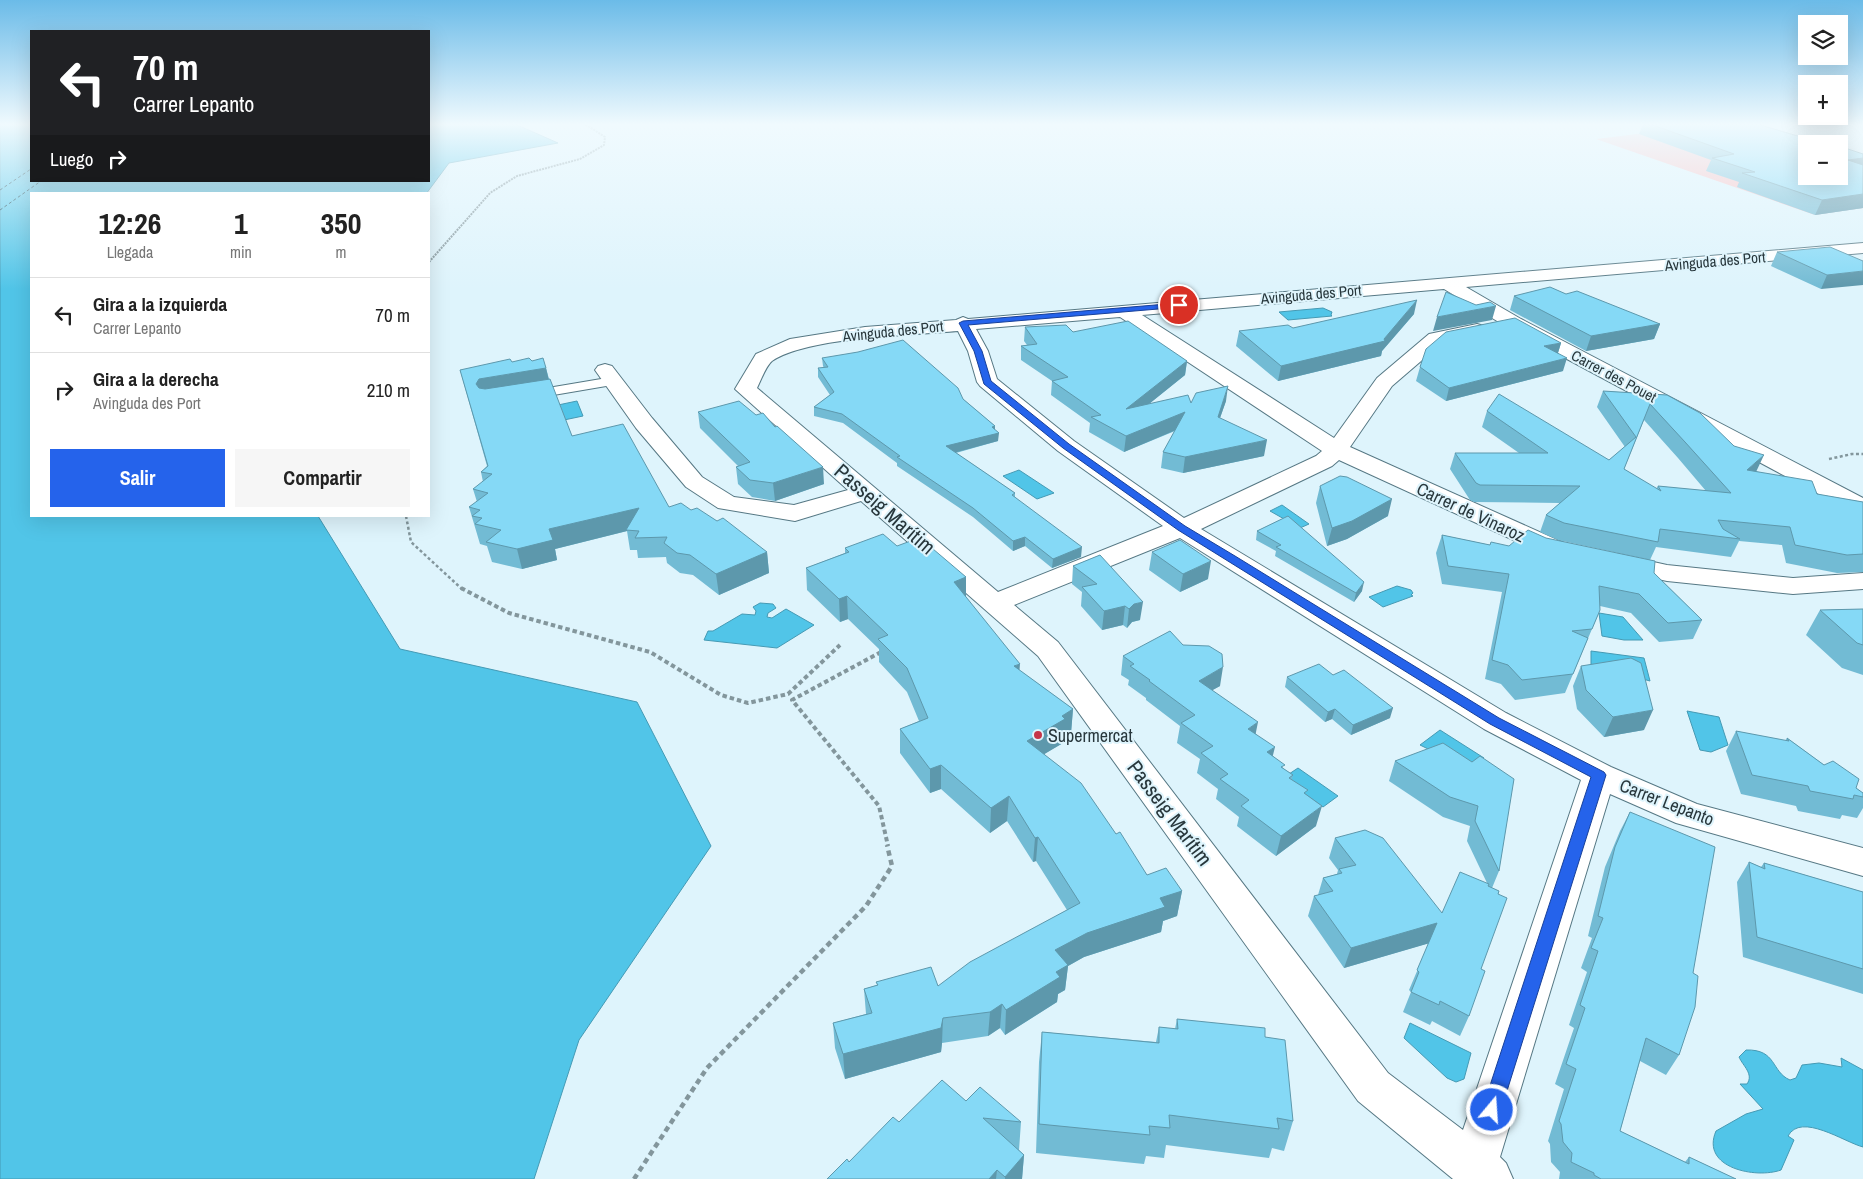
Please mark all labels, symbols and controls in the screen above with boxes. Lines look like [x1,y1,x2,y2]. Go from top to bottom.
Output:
map controls [1798,15,1848,185]
button: layers [1798,15,1848,65]
text: 70 m [133,44,198,91]
icon: left [50,50,115,115]
button: + [1798,75,1848,125]
text: Carrer Lepanto [133,89,254,119]
button: − [1798,135,1848,185]
icon: right [103,145,131,173]
text: Luego [50,146,93,172]
text: 12:26 [99,203,161,243]
text: 1 [234,203,248,243]
text: 350 [320,203,361,243]
text: Llegada [107,241,153,263]
text: min [230,241,252,263]
text: m [335,241,346,263]
street label: Avinguda des Port [1663,246,1767,276]
street label: Avinguda des Port [1259,279,1363,309]
pin [1158,284,1200,326]
text: Gira a la izquierda [93,291,227,317]
icon: arrive [1165,291,1193,319]
icon: left [50,301,78,329]
text: 70 m [375,302,410,328]
street label: Avinguda des Port [841,315,945,347]
text: Carrer Lepanto [93,317,181,339]
street label: Carrer des Pouet [1568,345,1661,408]
text: Gira a la derecha [93,366,219,392]
icon: right [50,376,78,404]
text: 210 m [367,377,410,403]
text: Avinguda des Port [93,392,201,414]
button: Salir [50,449,225,507]
button: Compartir [235,449,410,507]
street label: Passeig Marítim [828,457,942,561]
street label: Carrer de Vinaroz [1413,476,1529,548]
place label: Supermercat [1048,723,1133,748]
marker: Supermercat [1032,729,1044,741]
street label: Passeig Marítim [1121,754,1219,872]
street label: Carrer Lepanto [1616,773,1718,831]
position arrow [1465,1083,1517,1135]

